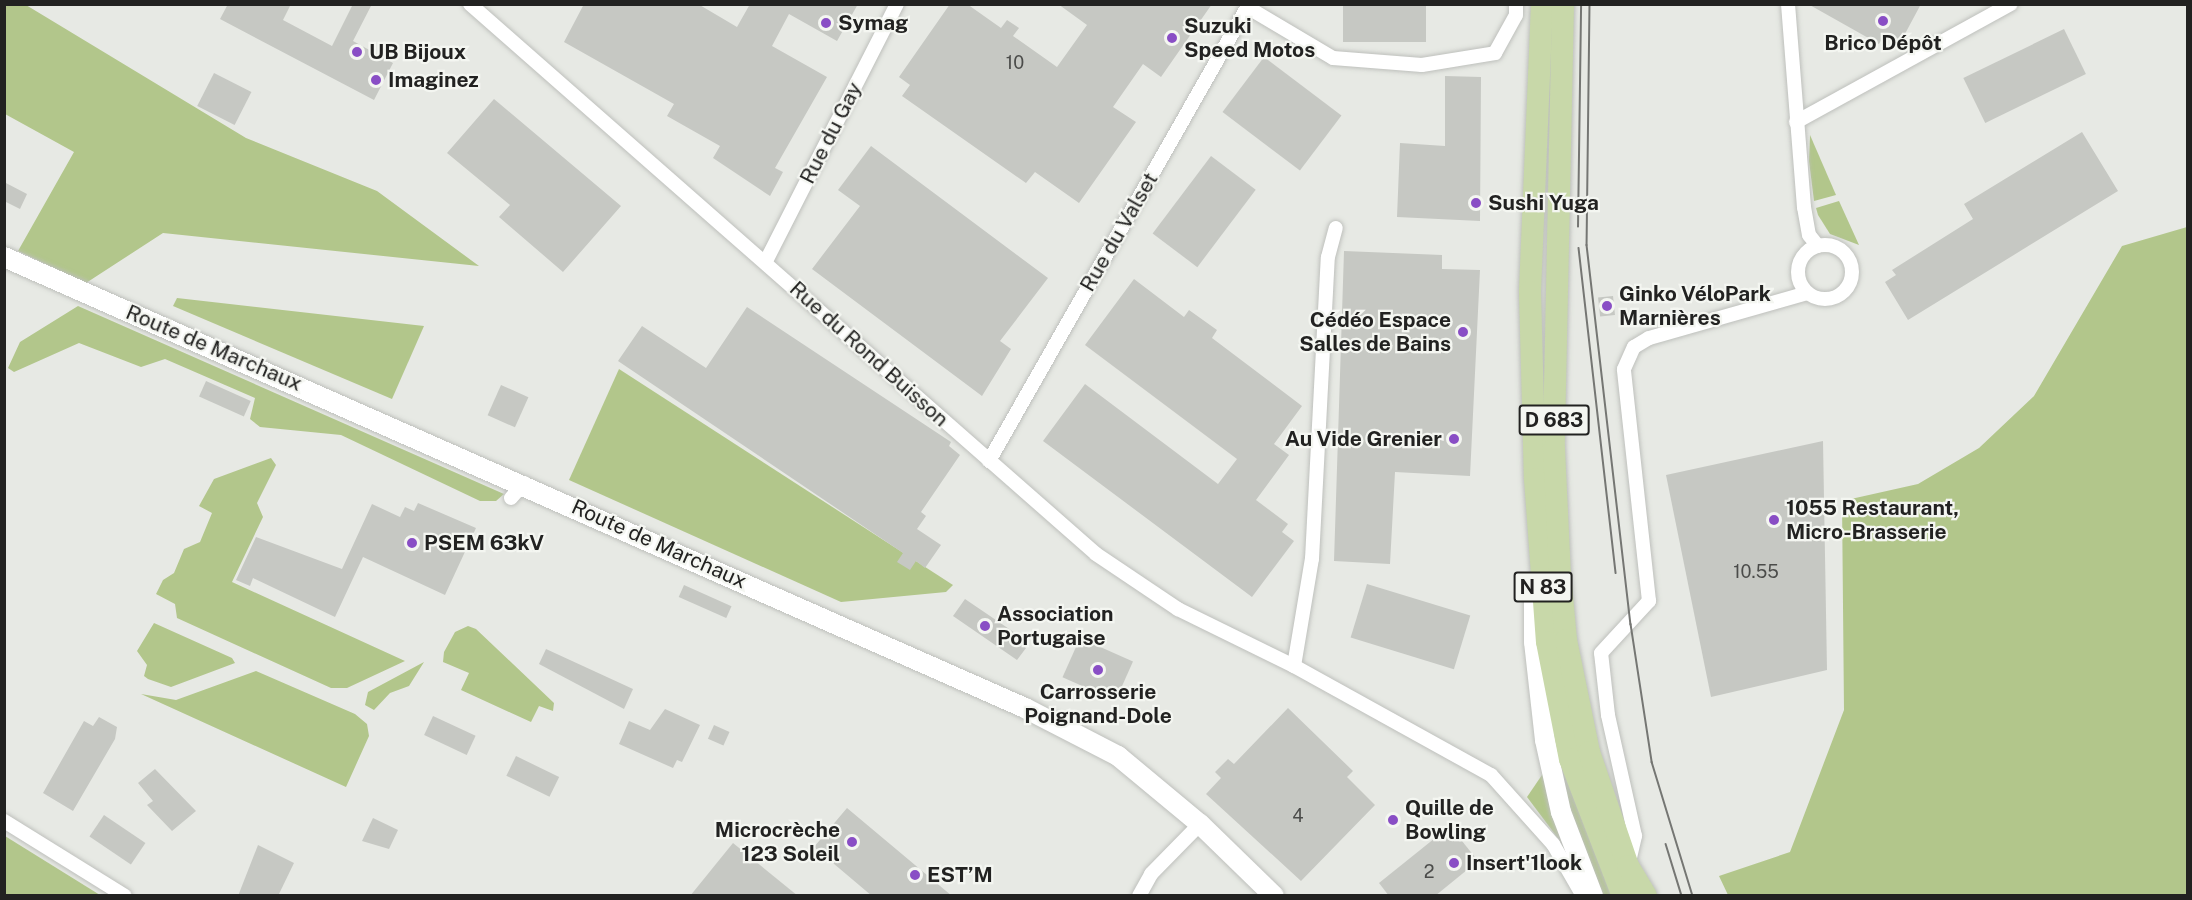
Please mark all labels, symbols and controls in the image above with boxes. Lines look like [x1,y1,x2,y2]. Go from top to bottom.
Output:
place label: Symag [838,10,908,36]
place label: Suzuki Speed Motos [1184,13,1315,63]
marker: Brico Dépôt [1876,14,1890,28]
marker: Symag [819,16,833,30]
place label: Brico Dépôt [1824,30,1942,56]
marker: Suzuki Speed Motos [1165,31,1179,45]
place label: UB Bijoux [369,39,466,65]
marker: UB Bijoux [350,45,364,59]
house number: 10 [1006,52,1024,74]
place label: Imaginez [388,67,479,93]
marker: Imaginez [369,73,383,87]
street label: Rue du Gay [795,78,867,188]
street label: Rue du Valset [1075,168,1163,296]
place label: Sushi Yuga [1488,190,1599,216]
marker: Sushi Yuga [1469,196,1483,210]
street label: Rue du Rond Buisson [784,276,954,432]
place label: Ginko VéloPark Marnières [1619,281,1771,331]
street label: Route de Marchaux [122,299,306,397]
marker: Ginko VéloPark Marnières [1600,299,1614,313]
place label: Cédéo Espace Salles de Bains [1299,307,1451,357]
marker: Cédéo Espace Salles de Bains [1456,325,1470,339]
road number: D 683 [1518,403,1590,437]
place label: Au Vide Grenier [1284,426,1442,452]
marker: Au Vide Grenier [1447,432,1461,446]
street label: Route de Marchaux [567,494,751,594]
place label: 1055 Restaurant, Micro-Brasserie [1786,495,1959,545]
marker: 1055 Restaurant, Micro-Brasserie [1767,513,1781,527]
place label: PSEM 63kV [424,530,544,556]
marker: PSEM 63kV [405,536,419,550]
house number: 10.55 [1733,561,1779,583]
road number: N 83 [1513,570,1573,604]
place label: Association Portugaise [997,601,1114,651]
marker: Association Portugaise [978,619,992,633]
marker: Carrosserie Poignand-Dole [1091,663,1105,677]
place label: Carrosserie Poignand-Dole [1024,679,1172,729]
place label: Quille de Bowling [1405,795,1494,845]
house number: 4 [1292,805,1304,827]
marker: Quille de Bowling [1386,813,1400,827]
place label: Microcrèche 123 Soleil [715,817,840,867]
marker: Microcrèche 123 Soleil [845,835,859,849]
place label: Insert'1look [1466,850,1582,876]
marker: Insert'1look [1447,856,1461,870]
house number: 2 [1424,861,1434,883]
place label: EST’M [927,862,993,888]
marker: EST’M [908,868,922,882]

